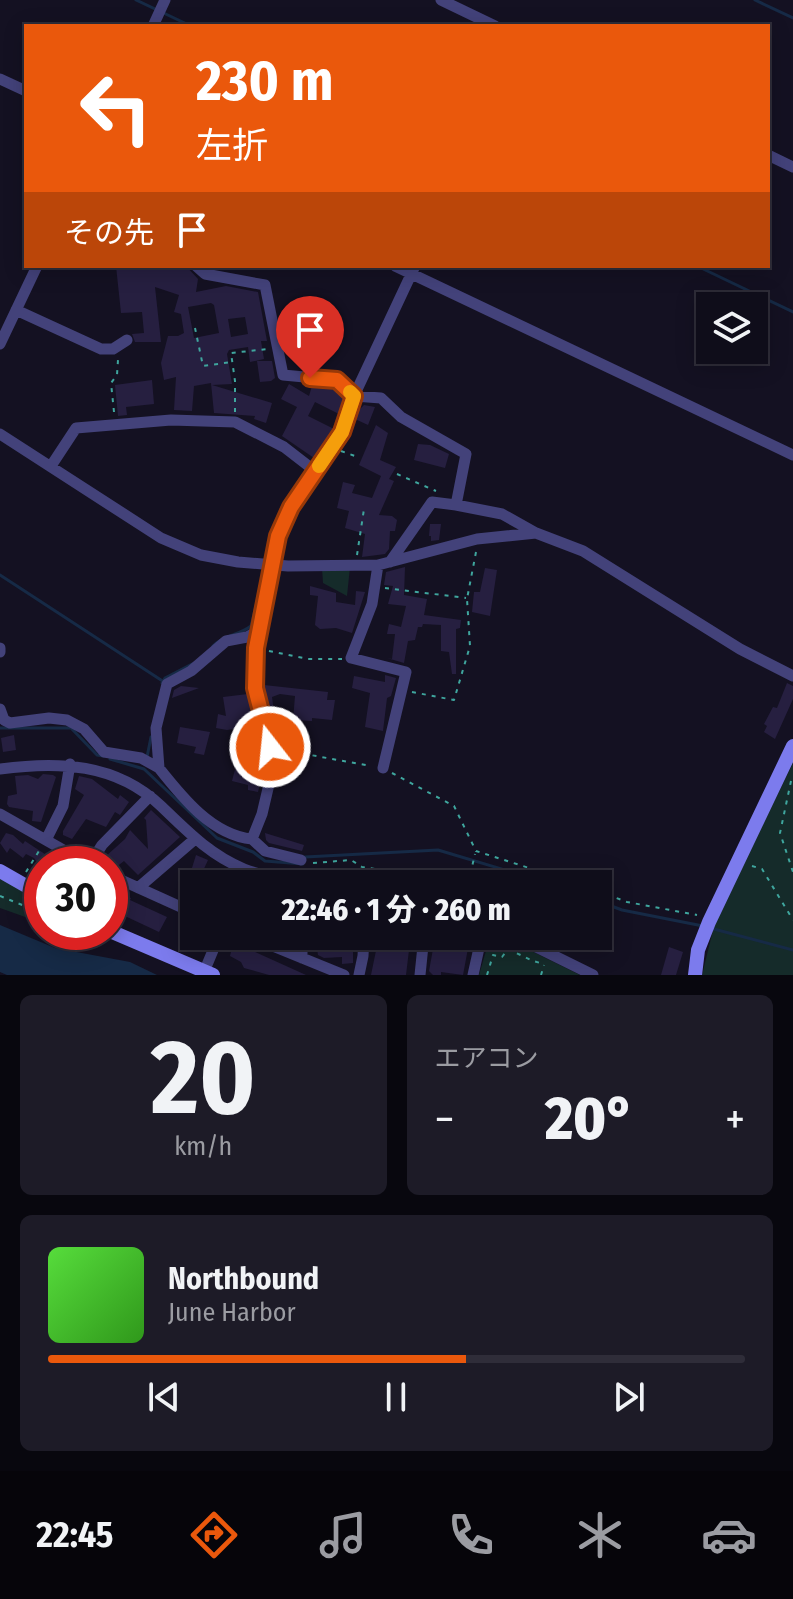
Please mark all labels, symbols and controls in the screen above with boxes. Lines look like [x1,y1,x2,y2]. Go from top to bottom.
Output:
text: 230 m [196,48,333,115]
icon: left [64,56,168,160]
text: 左折 [196,124,268,168]
icon: arrive [170,208,214,252]
text: その先 [64,215,154,251]
map controls [696,292,768,364]
button: layers [696,292,768,364]
pin [276,296,344,378]
icon: arrive [288,308,332,352]
position arrow [228,705,312,789]
speed limit sign: 30 [24,846,128,950]
text: 22:46 · 1 分 · 260 m [281,892,511,928]
text: 20 [151,1016,256,1141]
text: エアコン [435,1043,539,1074]
text: 20° [545,1083,634,1155]
text: − [435,1093,454,1146]
text: + [725,1093,745,1146]
text: km/h [174,1131,232,1162]
text: Northbound [168,1261,319,1297]
text: June Harbor [168,1297,296,1328]
icon: previous [142,1375,186,1419]
icon: pause [374,1375,418,1419]
icon: next [607,1375,651,1419]
icon: directions [186,1507,242,1563]
icon: music [315,1507,371,1563]
icon: phone [443,1507,499,1563]
icon: climate [572,1507,628,1563]
icon: car [701,1507,757,1563]
text: 22:45 [36,1513,114,1557]

